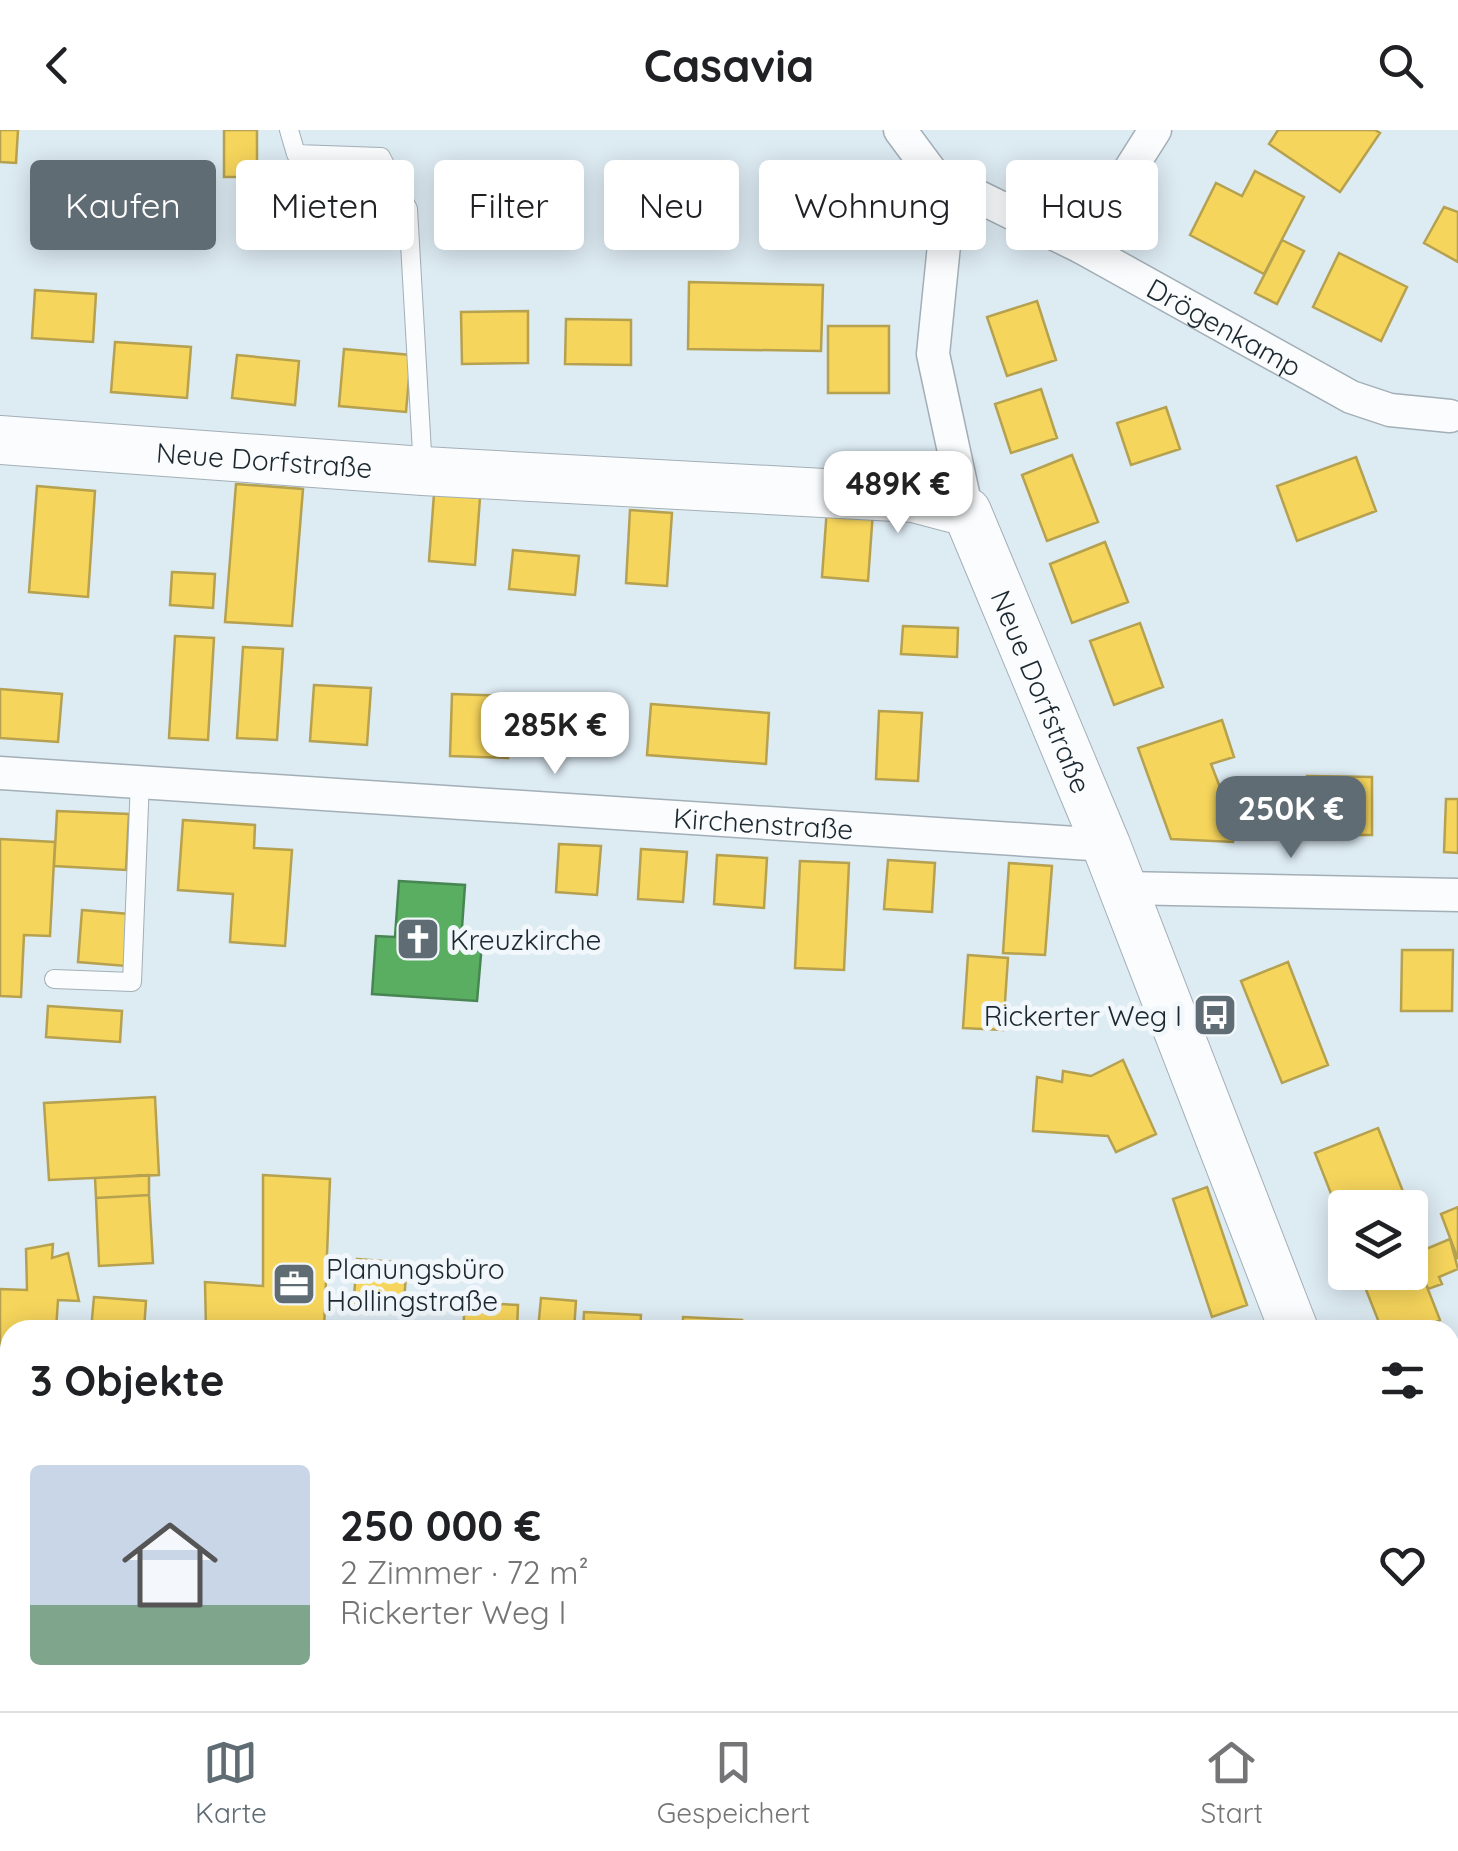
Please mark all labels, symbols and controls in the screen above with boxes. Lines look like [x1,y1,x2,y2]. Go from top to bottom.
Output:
text: Casavia [644,37,814,93]
icon: back [30,38,85,93]
icon: search [1373,38,1428,93]
chip: Kaufen [30,160,216,250]
chip: Mieten [236,160,414,250]
chip: Filter [434,160,584,250]
chip: Neu [604,160,739,250]
chip: Wohnung [759,160,986,250]
chip: Haus [1006,160,1158,250]
street label: Drögenkamp [1141,270,1308,384]
street label: Neue Dorfstraße [155,434,374,485]
pin: 489K € [817,451,979,536]
text: 489K € [846,463,950,503]
street label: Neue Dorfstraße [984,585,1100,798]
pin: 285K € [474,692,636,777]
text: 285K € [503,704,607,744]
pin: 250K € [1210,776,1372,861]
text: 250K € [1238,788,1344,828]
street label: Kirchenstraße [672,799,855,846]
church icon: Kreuzkirche [395,916,441,962]
place label: Kreuzkirche [450,922,601,957]
bus stop icon: Rickerter Weg I [1192,992,1238,1038]
place label: Rickerter Weg I [984,998,1182,1033]
map controls [1328,1190,1428,1290]
button: layers [1328,1190,1428,1290]
place label: Planungsbüro Hollingstraße [326,1251,505,1318]
office icon: Planungsbüro Hollingstraße [271,1261,317,1307]
icon: filters [1375,1353,1430,1408]
text: 3 Objekte [30,1354,225,1407]
text: 250 000 € [340,1499,541,1552]
icon: home [110,1505,230,1625]
icon: heart [1375,1538,1430,1593]
text: 2 Zimmer · 72 m² [340,1552,589,1592]
text: Rickerter Weg I [340,1592,567,1632]
tab: Karte [195,1735,267,1830]
tab: Gespeichert [657,1735,811,1830]
tab: Start [1201,1735,1263,1830]

